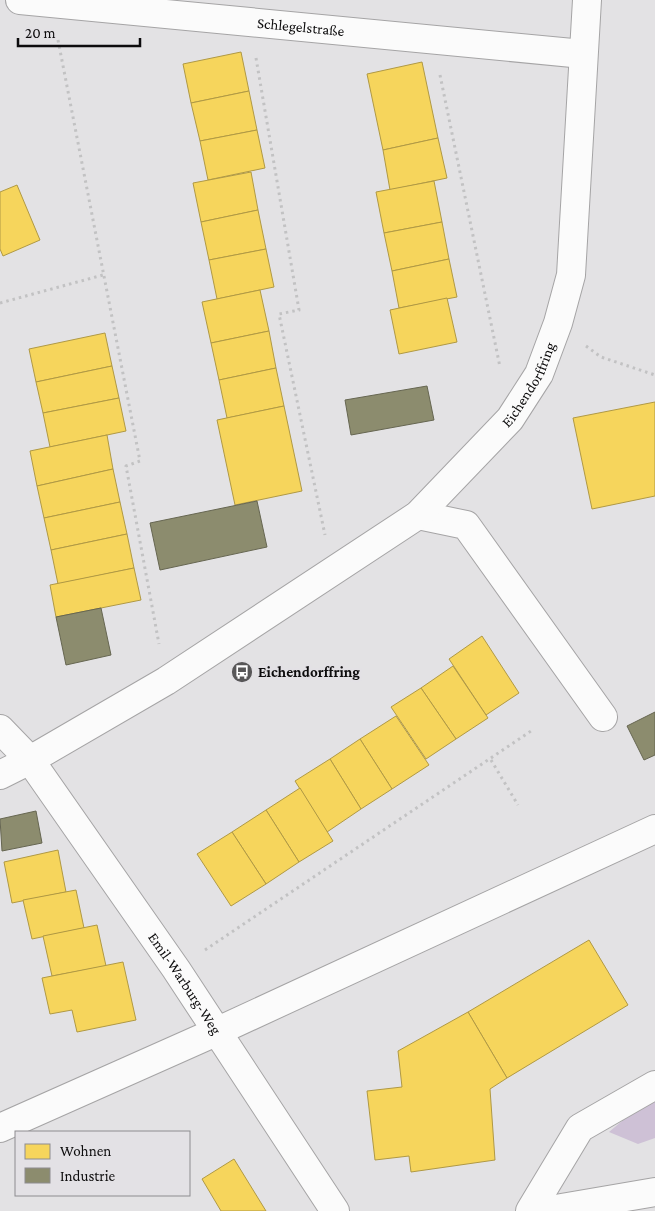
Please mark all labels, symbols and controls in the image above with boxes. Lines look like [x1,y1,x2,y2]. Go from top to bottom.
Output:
scale bar [18,15,140,47]
street label: Schlegelstraße [256,15,345,39]
text: 20 m [25,25,56,41]
street label: Eichendorffring [499,340,559,430]
bus stop icon: Eichendorffring [230,660,254,684]
place label: Eichendorffring [258,664,360,680]
street label: Emil-Warburg-Weg [145,930,225,1038]
legend [15,1131,190,1196]
text: Wohnen [60,1143,111,1159]
text: Industrie [60,1168,116,1184]

